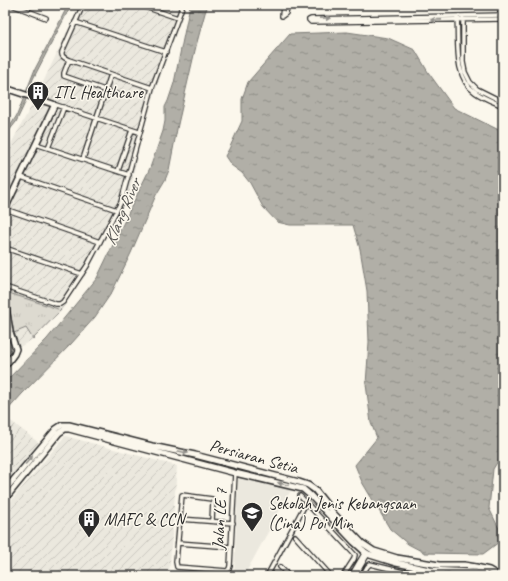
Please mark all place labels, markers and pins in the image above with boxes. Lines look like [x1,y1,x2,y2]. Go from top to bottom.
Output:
building icon: ITL Healthcare [25,79,51,112]
place label: ITL Healthcare [54,82,144,103]
place label: Sekolah Jenis Kebangsaan (Cina) Poi Min [268,493,417,534]
school or university icon: Sekolah Jenis Kebangsaan (Cina) Poi Min [239,500,265,533]
building icon: MAFC & CCN [76,506,102,539]
place label: MAFC & CCN [104,509,187,530]

